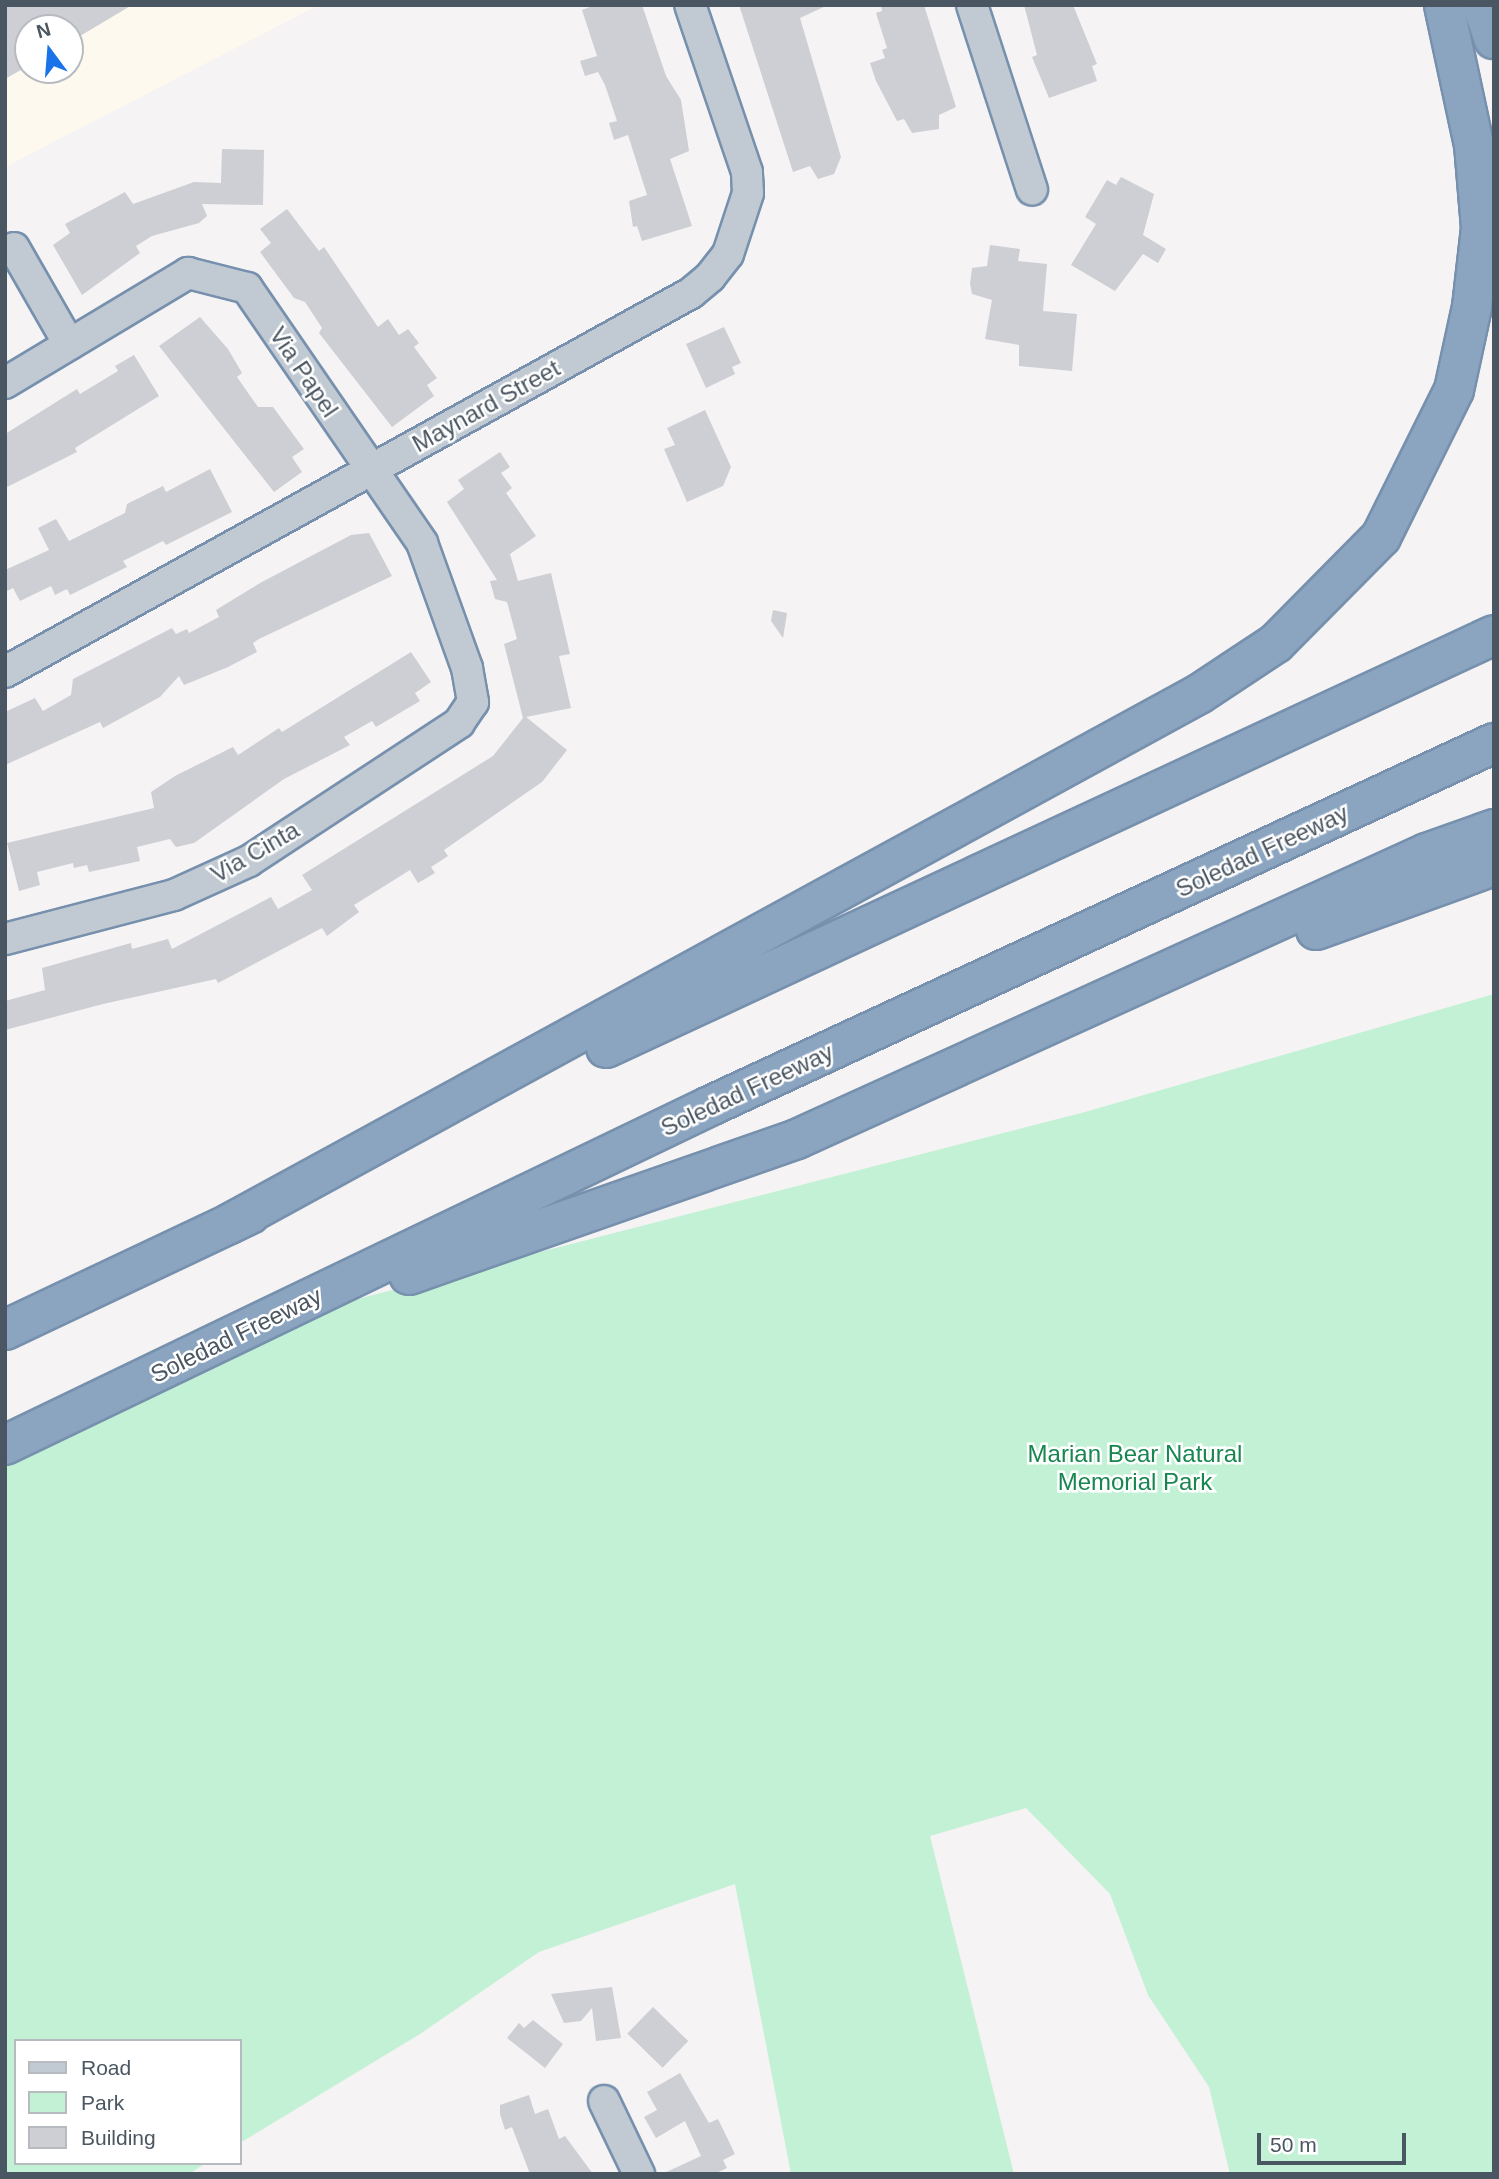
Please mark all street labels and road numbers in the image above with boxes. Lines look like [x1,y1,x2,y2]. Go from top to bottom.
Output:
street label: Via Papel [263,322,345,422]
street label: Maynard Street [407,354,565,458]
street label: Soledad Freeway [1171,798,1353,904]
street label: Via Cinta [206,815,304,889]
street label: Soledad Freeway [656,1037,838,1143]
street label: Soledad Freeway [146,1281,326,1389]

